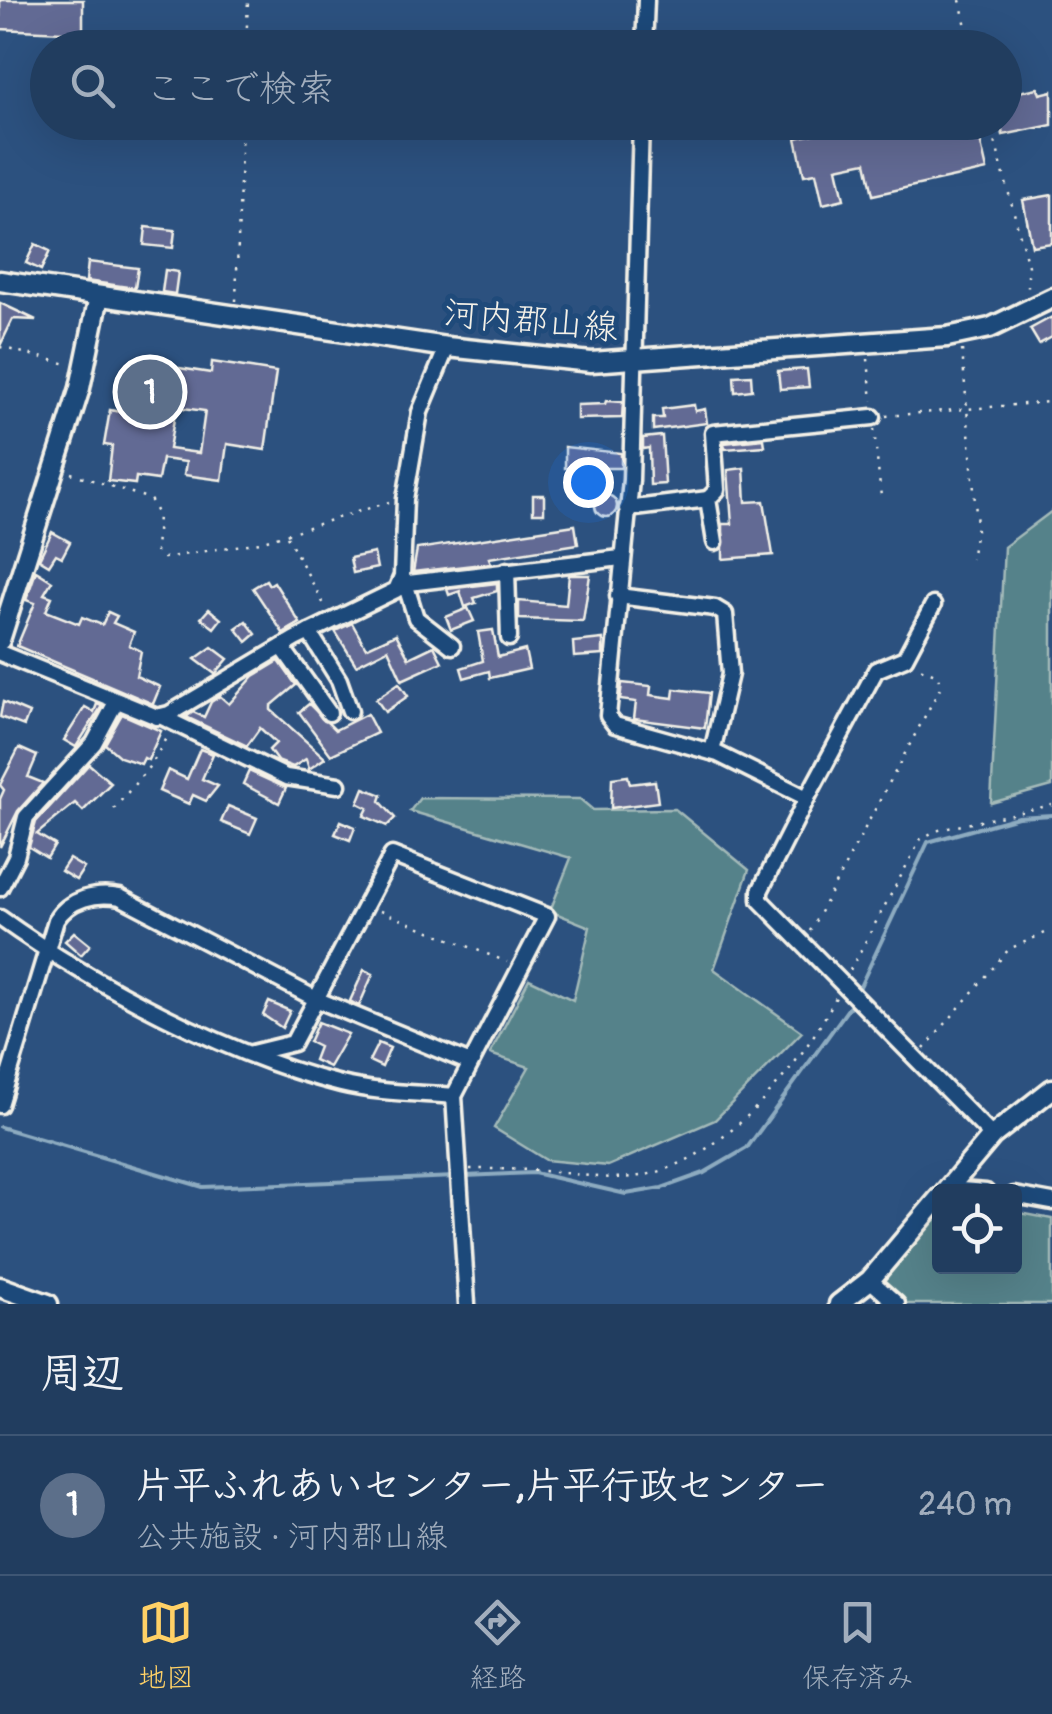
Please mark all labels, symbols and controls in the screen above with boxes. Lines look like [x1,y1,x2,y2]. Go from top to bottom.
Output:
search box [30,30,1022,140]
icon: search [65,58,120,113]
text: ここで検索 [145,65,335,113]
street label: 河内郡山線 [442,291,620,351]
pin: 1 [118,354,182,430]
your location [563,457,614,508]
map controls [932,1184,1022,1274]
button: locate [932,1184,1022,1274]
text: 周辺 [40,1348,124,1400]
text: 片平ふれあいセンター,片平行政センター [135,1462,829,1510]
text: 1 [66,1485,79,1525]
text: 240 m [918,1485,1012,1525]
text: 公共施設 · 河内郡山線 [135,1517,447,1557]
tab: 地図 [138,1595,194,1696]
tab: 経路 [470,1595,526,1696]
tab: 保存済み [802,1595,914,1696]

